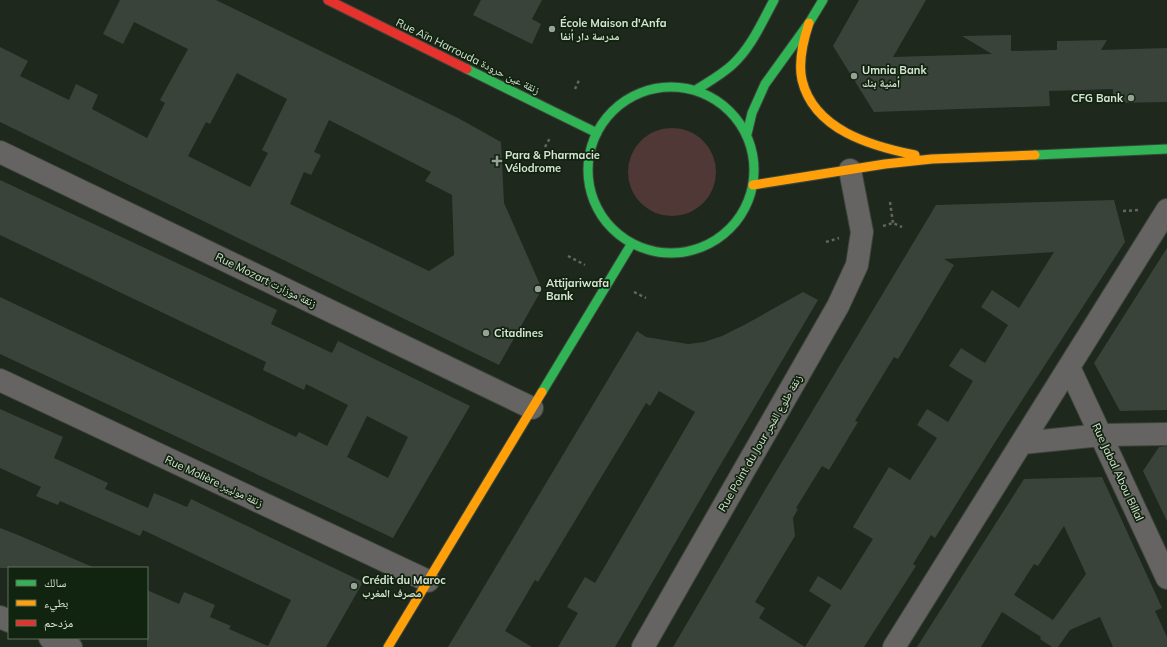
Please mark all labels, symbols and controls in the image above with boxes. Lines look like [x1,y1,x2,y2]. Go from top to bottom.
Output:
street label: Rue Aïn Harrouda زنقة عين حرودة [394,15,542,97]
place label: École Maison d'Anfa مدرسة دار أنفا [560,16,667,43]
marker: École Maison d'Anfa مدرسة دار أنفا [547,24,557,34]
place label: Umnia Bank أمنية بنك [862,63,927,90]
marker: Umnia Bank أمنية بنك [849,71,859,81]
place label: CFG Bank [1071,91,1124,105]
marker: CFG Bank [1126,93,1136,103]
place label: Para & Pharmacie Vélodrome [504,148,600,175]
marker: Para & Pharmacie Vélodrome [492,156,502,166]
street label: Rue Mozart زنقة موزارت [213,249,319,311]
place label: Attijariwafa Bank [546,276,609,303]
marker: Attijariwafa Bank [533,284,543,294]
place label: Citadines [494,326,544,340]
marker: Citadines [481,328,491,338]
street label: Rue Point du Jour زنقة طلوع الفجر [715,372,805,514]
street label: Rue Jabal Abou Billal [1089,421,1147,523]
street label: Rue Molière زنقة موليير [163,452,265,510]
legend [8,567,148,639]
place label: Crédit du Maroc مصرف المغرب [362,573,446,600]
text: سالك [44,575,66,590]
marker: Crédit du Maroc مصرف المغرب [349,581,359,591]
text: بطيء [44,595,68,613]
text: مزدحم [44,615,73,631]

